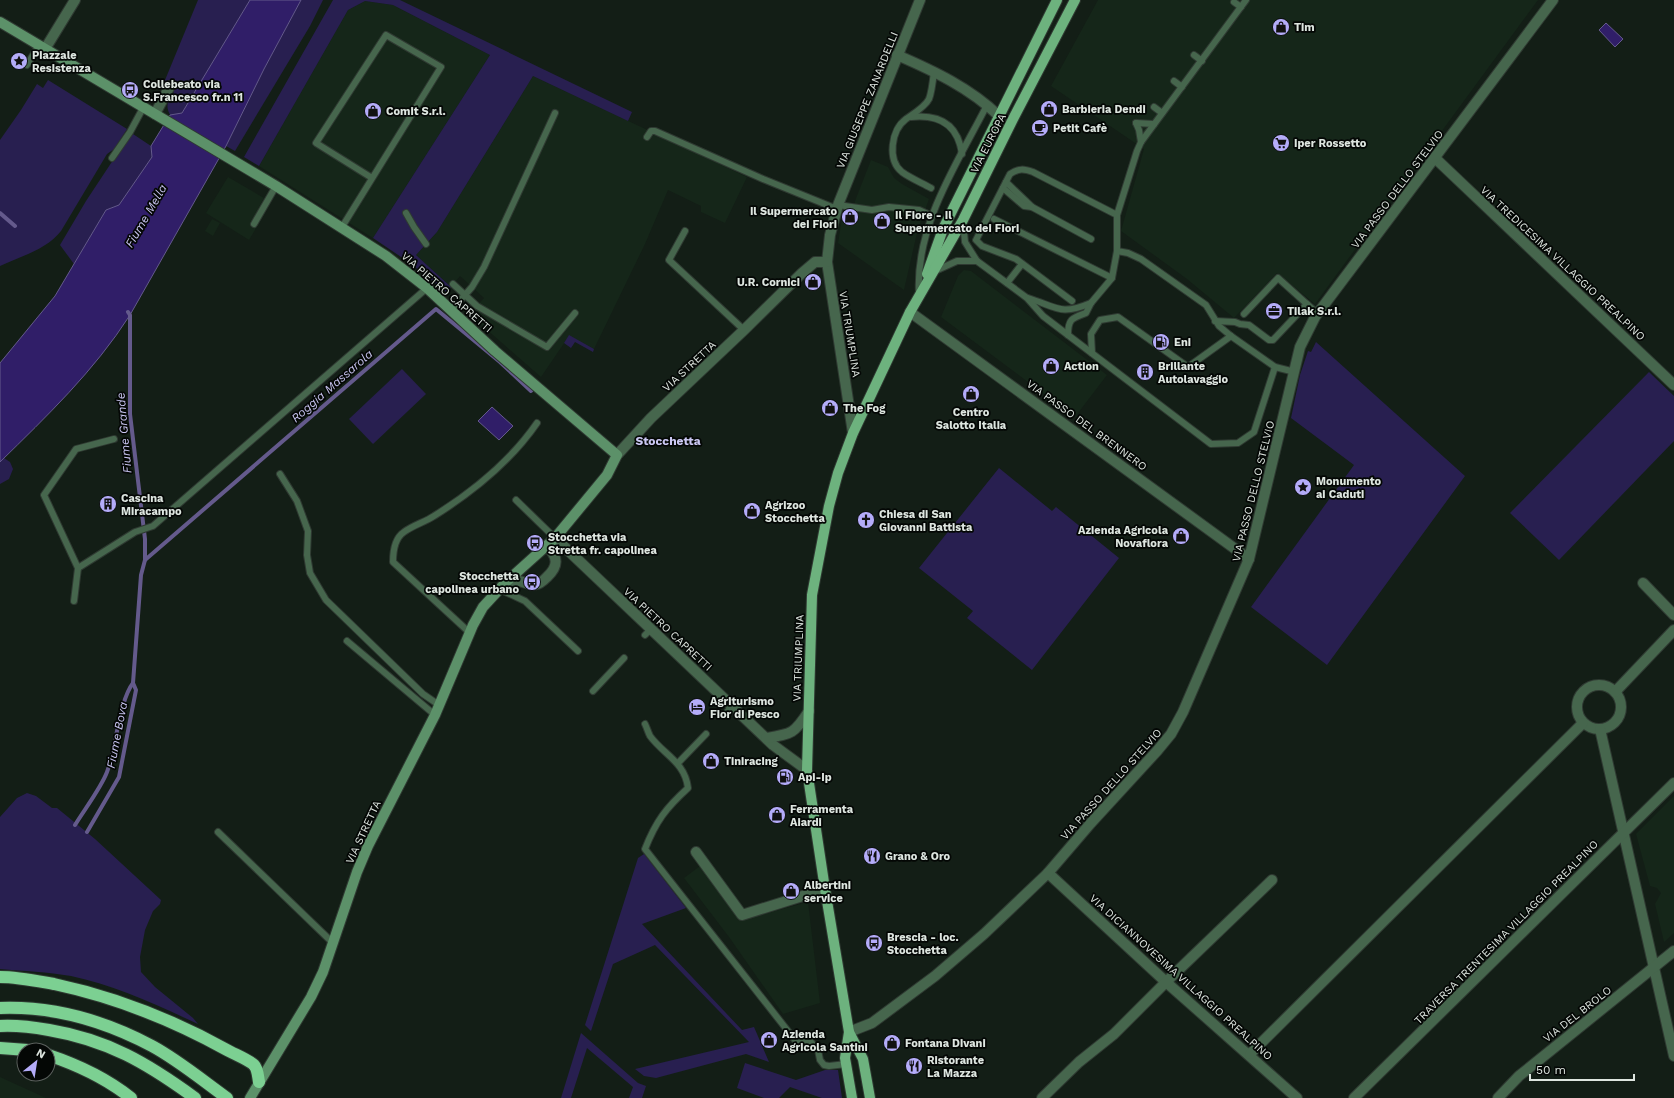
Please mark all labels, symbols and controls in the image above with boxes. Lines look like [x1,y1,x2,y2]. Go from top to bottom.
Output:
shop icon: Tim [1271,17,1291,37]
place label: Tim [1294,21,1315,34]
street label: VIA GIUSEPPE ZANARDELLI [834,30,901,171]
place label: Piazzale Resistenza [32,49,91,75]
place icon: Piazzale Resistenza [9,51,29,71]
place label: Collebeato via S.Francesco fr.n 11 [143,78,243,104]
bus stop icon: Collebeato via S.Francesco fr.n 11 [120,80,140,100]
shop icon: Barbieria Dendi [1039,99,1059,119]
shop icon: Comit S.r.l. [363,101,383,121]
place label: Barbieria Dendi [1062,103,1146,116]
place label: Comit S.r.l. [386,105,446,118]
street label: VIA EUROPA [968,111,1009,175]
cafe icon: Petit Cafè [1030,118,1050,138]
place label: Petit Cafè [1053,122,1107,135]
street label: VIA PASSO DELLO STELVIO [1349,128,1446,251]
supermarket icon: Iper Rossetto [1271,133,1291,153]
place label: Iper Rossetto [1294,137,1367,150]
water label: Fiume Mella [122,181,170,250]
street label: VIA TREDICESIMA VILLAGGIO PREALPINO [1478,184,1648,343]
place label: Il Supermercato dei Fiori [750,205,837,231]
shop icon: Il Supermercato dei Fiori [840,207,860,227]
place label: Il Fiore - Il Supermercato dei Fiori [895,209,1019,235]
shop icon: Il Fiore - Il Supermercato dei Fiori [872,211,892,231]
street label: VIA PIETRO CAPRETTI [399,249,495,335]
shop icon: U.R. Cornici [803,272,823,292]
place label: U.R. Cornici [737,276,800,289]
street label: VIA TRIUMPLINA [836,290,863,378]
office icon: Tilak S.r.l. [1264,301,1284,321]
place label: Tilak S.r.l. [1287,305,1341,318]
fuel station icon: Eni [1151,332,1171,352]
place label: Eni [1174,336,1191,349]
street label: VIA STRETTA [660,338,719,394]
water label: Roggia Massarola [288,346,376,425]
shop icon: Action [1041,356,1061,376]
place label: Action [1064,360,1099,373]
place label: Brillante Autolavaggio [1158,360,1228,386]
building icon: Brillante Autolavaggio [1135,362,1155,382]
street label: VIA PASSO DEL BRENNERO [1024,377,1149,473]
shop icon: Centro Salotto Italia [961,384,981,404]
water label: Fiume Grande [113,392,135,474]
shop icon: The Fog [820,398,840,418]
place label: The Fog [843,402,886,415]
place label: Centro Salotto Italia [936,406,1007,432]
street label: VIA PASSO DELLO STELVIO [1230,419,1277,563]
district label: Stocchetta [635,434,701,448]
place label: Monumento ai Caduti [1316,475,1382,501]
place icon: Monumento ai Caduti [1293,477,1313,497]
place label: Cascina Miracampo [121,492,182,518]
building icon: Cascina Miracampo [98,494,118,514]
place label: Agrizoo Stocchetta [765,499,825,525]
shop icon: Agrizoo Stocchetta [742,501,762,521]
place label: Chiesa di San Giovanni Battista [879,508,973,534]
church icon: Chiesa di San Giovanni Battista [856,510,876,530]
place label: Azienda Agricola Novaflora [1078,524,1169,550]
shop icon: Azienda Agricola Novaflora [1171,526,1191,546]
place label: Stocchetta via Stretta fr. capolinea [548,531,657,557]
bus stop icon: Stocchetta via Stretta fr. capolinea [525,533,545,553]
place label: Stocchetta capolinea urbano [425,570,520,596]
bus stop icon: Stocchetta capolinea urbano [522,572,542,592]
street label: VIA PIETRO CAPRETTI [621,585,715,674]
street label: VIA TRIUMPLINA [790,614,807,702]
place label: Agriturismo Fior di Pesco [710,695,780,721]
hotel icon: Agriturismo Fior di Pesco [687,697,707,717]
water label: Fiume Bova [104,700,130,769]
street label: VIA PASSO DELLO STELVIO [1058,726,1165,842]
shop icon: Tiniracing [701,751,721,771]
place label: Tiniracing [724,755,779,768]
fuel station icon: Api-Ip [775,767,795,787]
place label: Api-Ip [798,771,832,784]
street label: VIA STRETTA [343,799,384,866]
place label: Ferramenta Aiardi [790,803,854,829]
shop icon: Ferramenta Aiardi [767,805,787,825]
street label: TRAVERSA TRENTESIMA VILLAGGIO PREALPINO [1412,838,1601,1027]
restaurant icon: Grano & Oro [862,846,882,866]
place label: Grano & Oro [885,850,951,863]
place label: Albertini service [804,879,851,905]
shop icon: Albertini service [781,881,801,901]
street label: VIA DICIANNOVESIMA VILLAGGIO PREALPINO [1087,892,1275,1063]
place label: Brescia - loc. Stocchetta [887,931,959,957]
bus stop icon: Brescia - loc. Stocchetta [864,933,884,953]
street label: VIA DEL BROLO [1541,984,1614,1045]
place label: Azienda Agricola Santini [782,1028,868,1054]
shop icon: Azienda Agricola Santini [759,1030,779,1050]
shop icon: Fontana Divani [882,1033,902,1053]
place label: Fontana Divani [905,1037,986,1050]
north arrow [16,1042,56,1082]
text: N [34,1046,48,1061]
place label: Ristorante La Mazza [927,1054,984,1080]
restaurant icon: Ristorante La Mazza [904,1056,924,1076]
scale bar [1530,1056,1634,1082]
text: 50 m [1536,1063,1566,1077]

